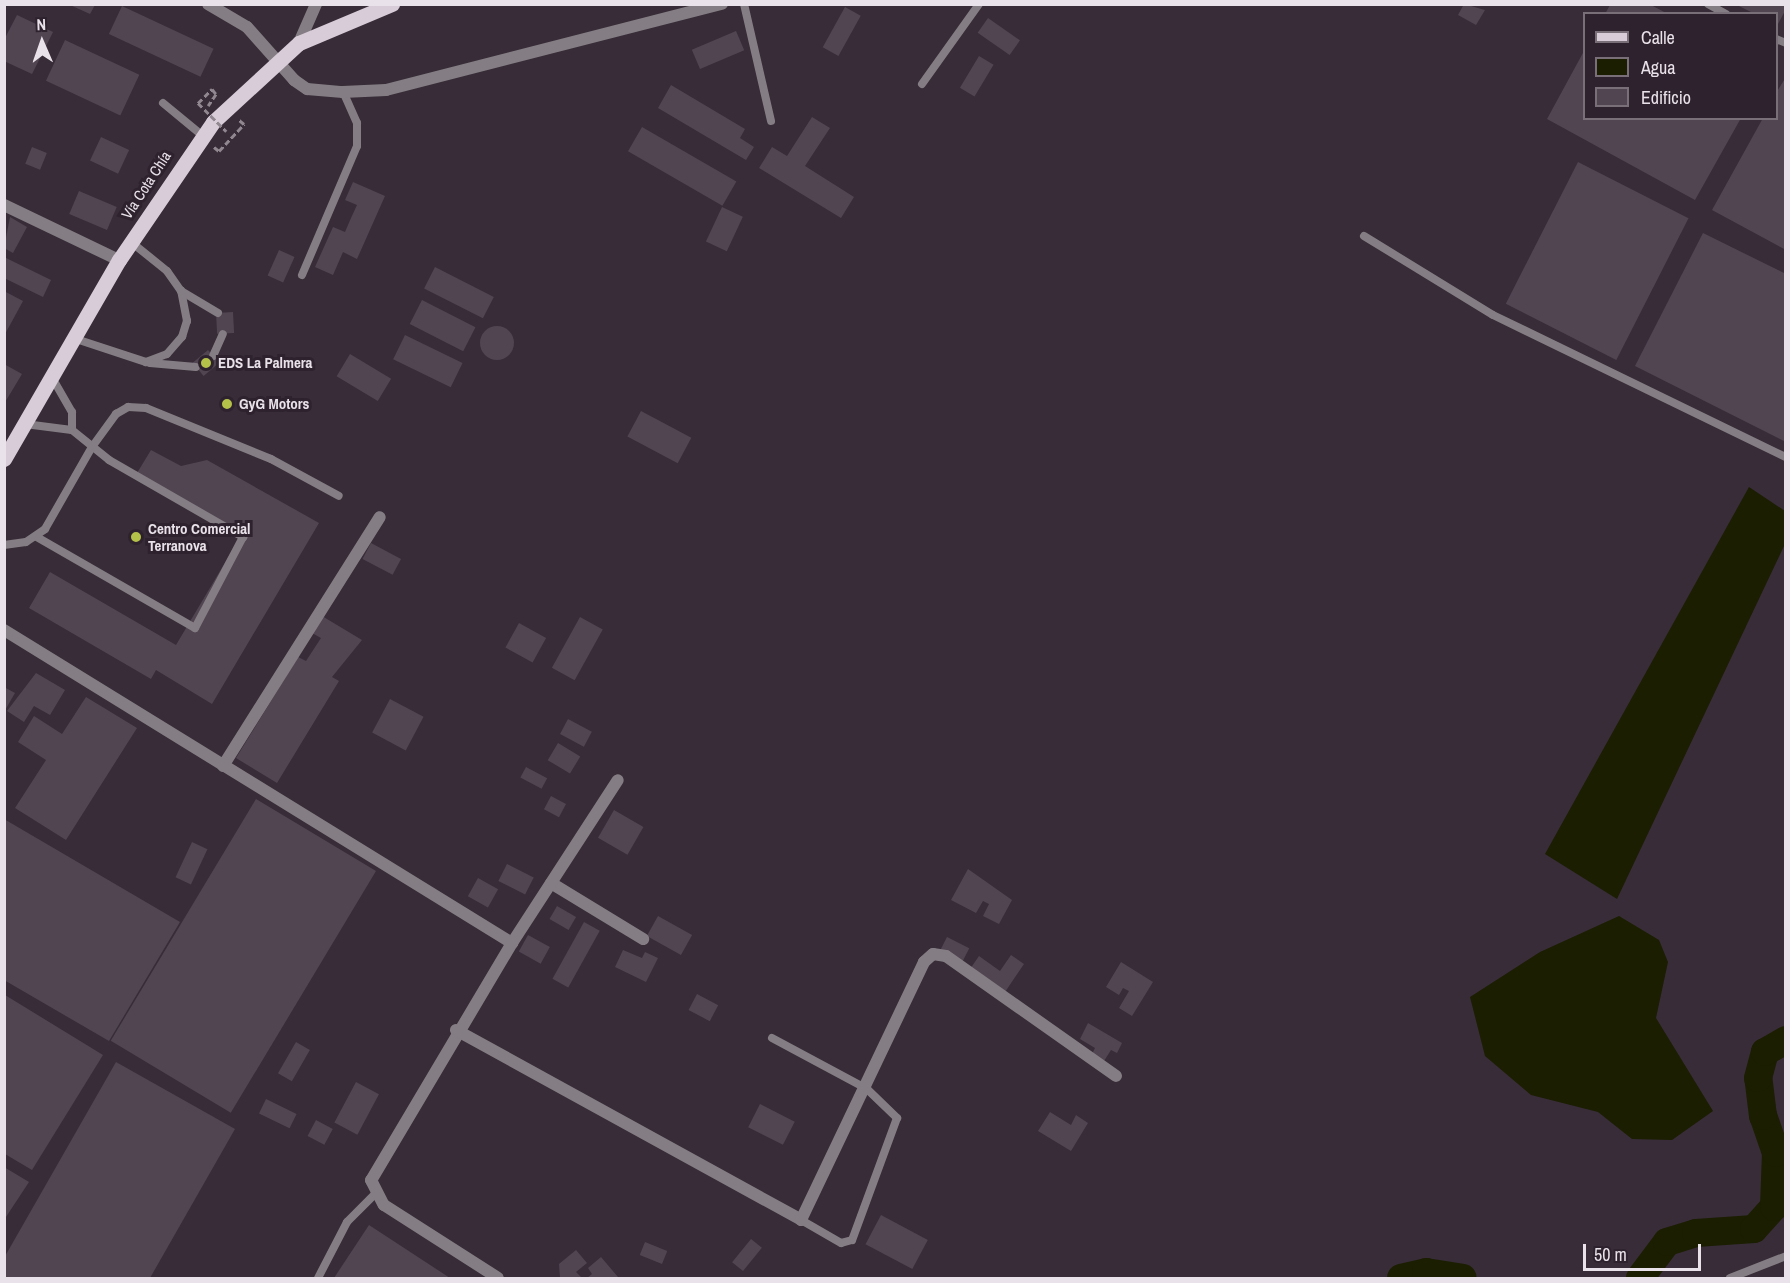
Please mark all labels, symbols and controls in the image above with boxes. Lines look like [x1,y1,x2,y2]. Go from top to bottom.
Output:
north arrow [12,12,72,72]
legend [1583,12,1778,120]
text: N [36,13,46,35]
text: Calle [1641,25,1675,50]
text: Agua [1641,55,1675,80]
text: Edificio [1641,85,1691,110]
street label: Vía Cota Chía [117,148,175,222]
place label: EDS La Palmera [218,354,312,372]
marker: EDS La Palmera [199,356,213,370]
place label: GyG Motors [239,395,309,413]
marker: GyG Motors [220,397,234,411]
place label: Centro Comercial Terranova [148,519,251,554]
marker: Centro Comercial Terranova [129,530,143,544]
scale bar [1586,1232,1704,1270]
text: 50 m [1594,1242,1627,1267]

